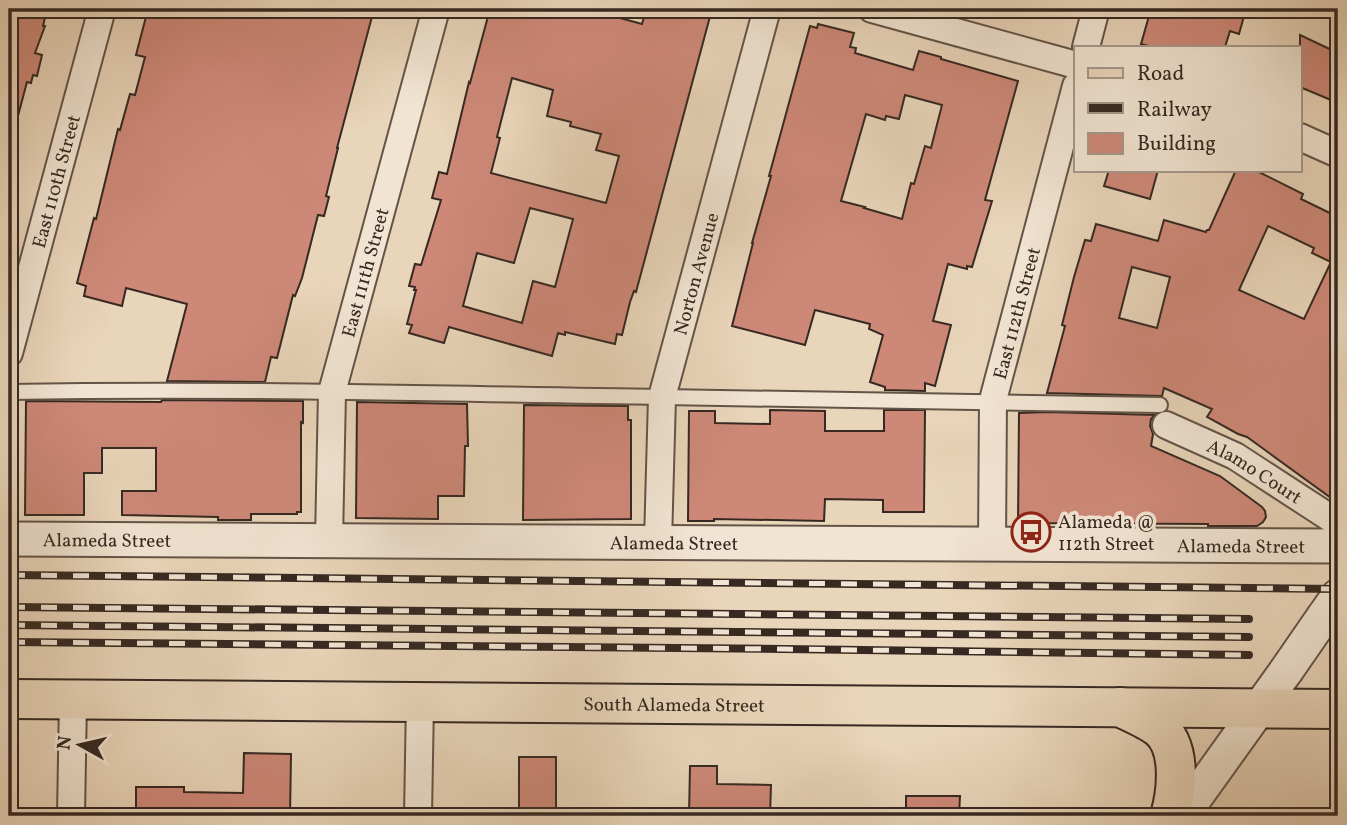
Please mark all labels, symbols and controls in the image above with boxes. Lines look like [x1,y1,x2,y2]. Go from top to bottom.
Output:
legend [1074,46,1302,172]
text: Road [1137,60,1184,89]
text: Railway [1137,96,1213,125]
street label: East 110th Street [27,112,88,251]
text: Building [1137,130,1216,159]
street label: East 111th Street [336,205,397,341]
street label: Norton Avenue [668,210,726,338]
street label: East 112th Street [988,244,1048,383]
street label: Alamo Court [1202,434,1307,511]
place label: Alameda @ 112th Street [1058,510,1155,558]
bus stop icon: Alameda @ 112th Street [1010,511,1052,553]
street label: Alameda Street [43,528,172,555]
street label: Alameda Street [610,531,738,558]
street label: Alameda Street [1177,534,1305,561]
street label: South Alameda Street [583,692,765,720]
north arrow [46,710,116,780]
text: N [51,734,79,752]

